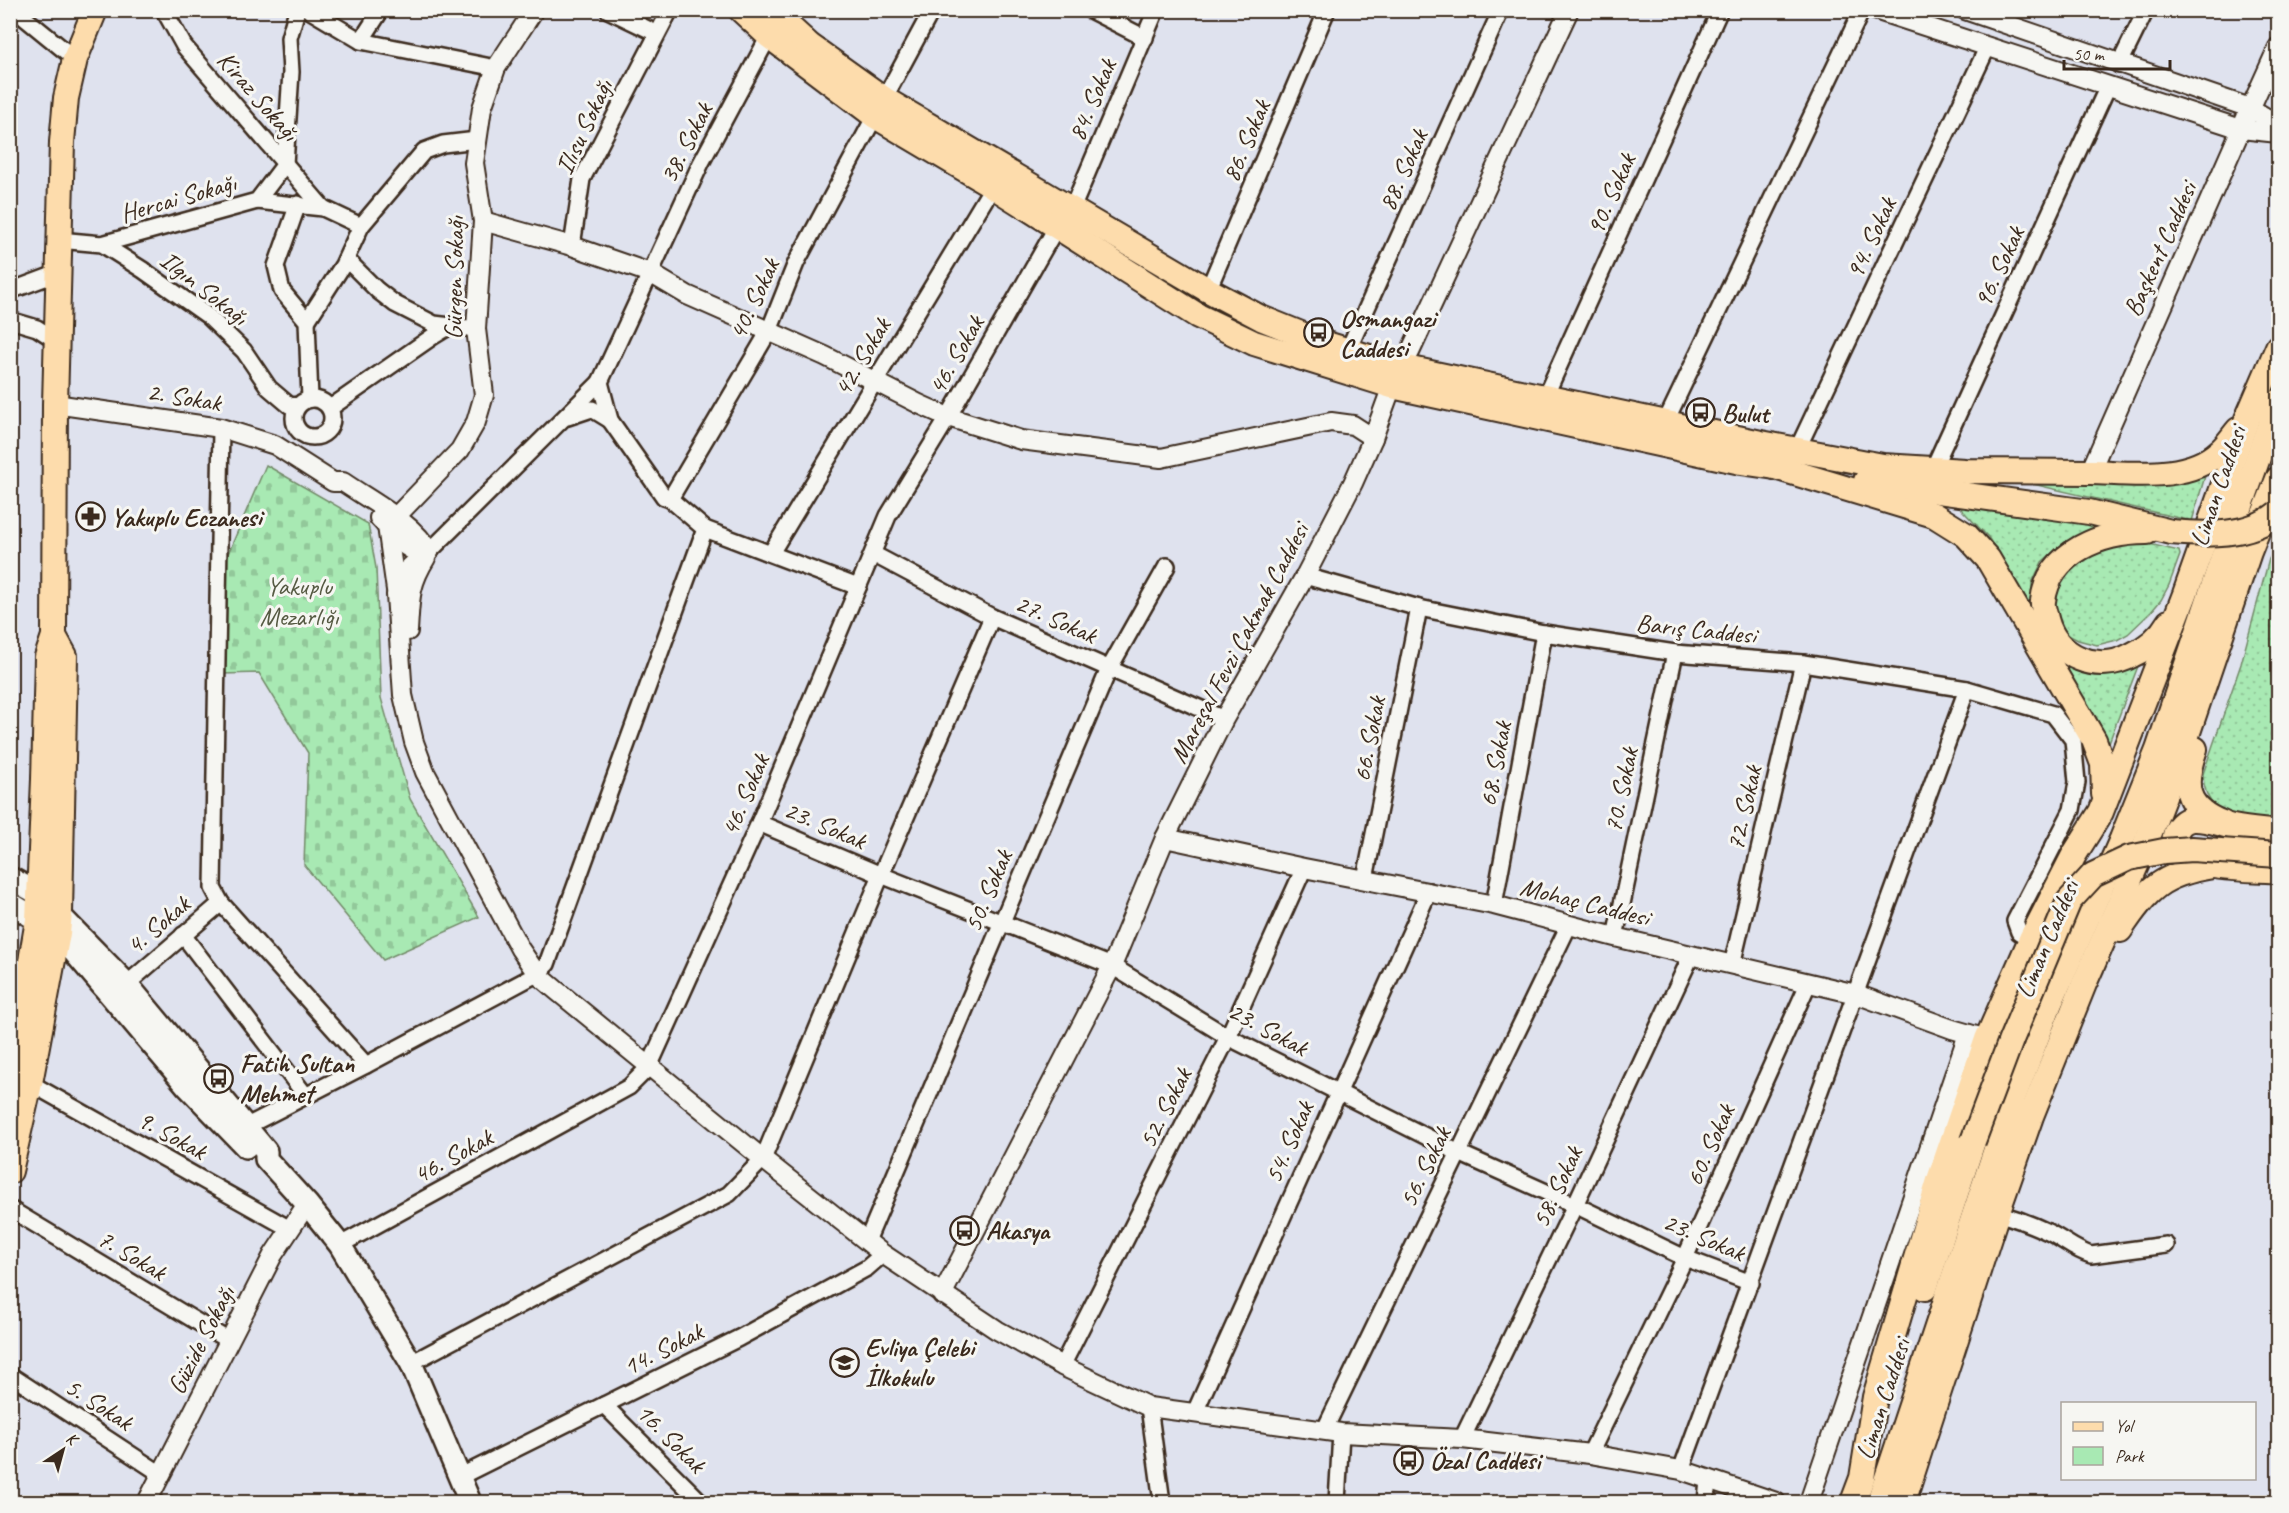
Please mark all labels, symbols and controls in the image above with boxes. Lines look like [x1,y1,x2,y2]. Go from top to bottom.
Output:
scale bar [2064,33,2170,71]
text: 50 m [2073,43,2106,65]
street label: Kiraz Sokağı [210,44,307,149]
street label: 84. Sokak [1060,53,1125,146]
street label: Ilısu Sokağı [548,73,621,180]
street label: 86. Sokak [1214,94,1279,187]
street label: 38. Sokak [652,96,721,189]
street label: 88. Sokak [1370,123,1436,216]
street label: 90. Sokak [1578,147,1644,240]
street label: Hercai Sokağı [116,165,241,230]
street label: Başkent Caddesi [2116,174,2206,321]
street label: 94. Sokak [1838,191,1905,284]
street label: Gürgen Sokağı [436,215,472,340]
street label: 96. Sokak [1966,220,2033,313]
street label: Ilgın Sokağı [153,243,256,333]
street label: 40. Sokak [721,252,788,345]
place label: Osmangazi Caddesi [1340,302,1439,365]
street label: 46. Sokak [920,308,992,400]
street label: 42. Sokak [826,310,899,402]
bus stop icon: Osmangazi Caddesi [1303,317,1335,349]
street label: 2. Sokak [145,375,225,419]
bus stop icon: Bulut [1685,397,1717,429]
place label: Bulut [1722,397,1772,430]
street label: Liman Caddesi [2182,419,2255,550]
pharmacy icon: Yakuplu Eczanesi [74,501,106,533]
place label: Yakuplu Eczanesi [111,501,265,534]
street label: Mareşal Fevzi Çakmak Caddesi [1162,514,1318,769]
park label: Yakuplu Mezarlığı [260,570,339,633]
street label: 27. Sokak [1010,586,1103,652]
street label: Barış Caddesi [1634,606,1761,652]
street label: 66. Sokak [1345,692,1394,784]
street label: 68. Sokak [1471,717,1520,809]
street label: 70. Sokak [1596,743,1646,835]
street label: 46. Sokak [713,748,778,841]
street label: 72. Sokak [1718,761,1770,854]
street label: 23. Sokak [779,793,872,858]
street label: 50. Sokak [956,844,1021,937]
street label: Mohaç Caddesi [1517,870,1656,935]
street label: Liman Caddesi [2007,872,2088,1003]
street label: 4. Sokak [119,887,198,962]
street label: 23. Sokak [1222,994,1315,1064]
place label: Fatih Sultan Mehmet [240,1047,355,1110]
street label: 52. Sokak [1131,1061,1200,1154]
bus stop icon: Fatih Sultan Mehmet [203,1062,235,1094]
street label: 54. Sokak [1256,1095,1322,1188]
street label: 60. Sokak [1677,1098,1743,1191]
street label: 9. Sokak [132,1103,214,1168]
street label: 46. Sokak [407,1120,500,1191]
street label: 56. Sokak [1391,1120,1459,1213]
street label: 58. Sokak [1524,1140,1591,1233]
street label: 23. Sokak [1658,1205,1751,1270]
bus stop icon: Akasya [949,1214,981,1246]
place label: Akasya [986,1214,1052,1247]
street label: 7. Sokak [92,1222,174,1289]
street label: Güzide Sokağı [160,1279,243,1400]
street label: 14. Sokak [617,1314,710,1383]
place label: Evliya Çelebi İlkokulu [865,1331,978,1394]
street label: Liman Caddesi [1848,1331,1919,1464]
school or university icon: Evliya Çelebi İlkokulu [828,1346,860,1378]
street label: 5. Sokak [59,1370,140,1439]
street label: 16. Sokak [629,1396,714,1481]
legend [2061,1402,2256,1480]
text: Yol [2115,1415,2135,1437]
north arrow [33,1420,93,1480]
text: K [62,1428,84,1451]
bus stop icon: Özal Caddesi [1393,1444,1425,1476]
place label: Özal Caddesi [1430,1444,1544,1477]
text: Park [2115,1445,2145,1467]

